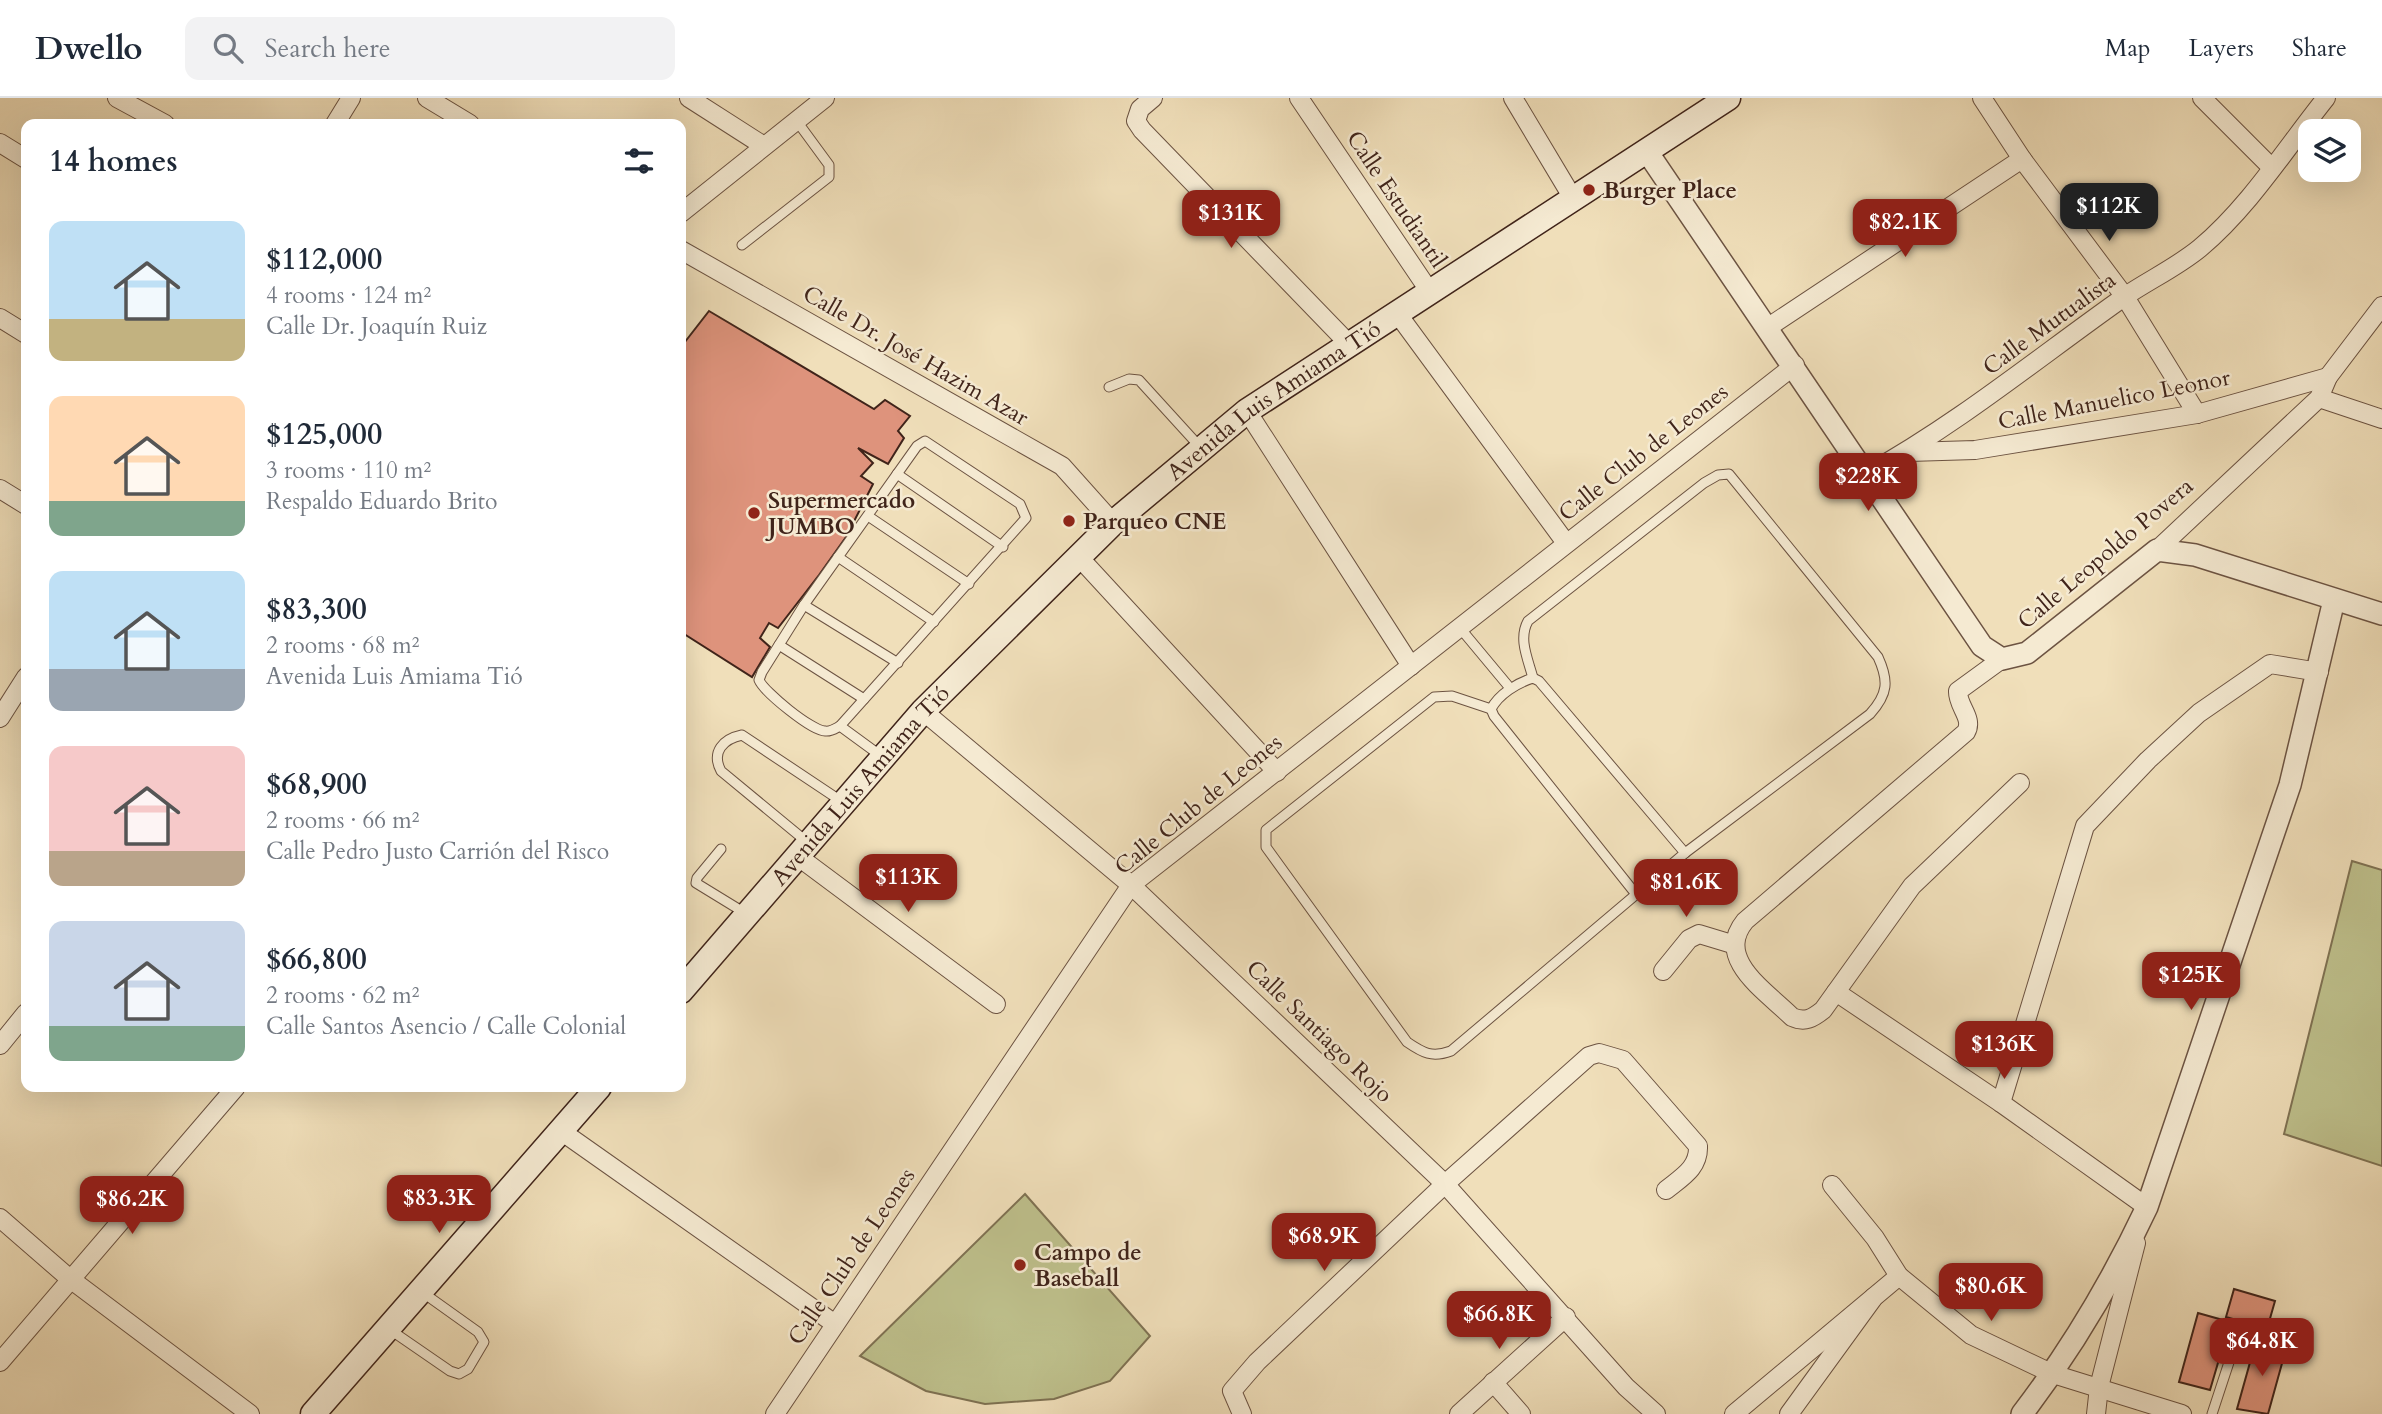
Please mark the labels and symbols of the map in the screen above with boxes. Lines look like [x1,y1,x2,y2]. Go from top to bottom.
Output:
street label: Calle Estudiantil [1339,125,1454,274]
place label: Burger Place [1603,175,1737,206]
marker: Burger Place [1581,182,1597,198]
pin: $112K [2060,184,2158,243]
pin: $131K [1182,190,1280,250]
pin: $82.1K [1848,200,1962,259]
street label: Calle Mutualista [1977,265,2122,382]
street label: Calle Dr. José Hazim Azar [797,278,1035,433]
street label: Avenida Luis Amiama Tió [1160,313,1387,488]
street label: Calle Manuelico Leonor [1995,362,2233,437]
street label: Calle Club de Leones [1552,376,1735,528]
pin: $228K [1819,454,1917,513]
street label: Calle Leopoldo Povera [2011,471,2200,636]
place label: Supermercado JUMBO [765,485,915,542]
marker: Supermercado JUMBO [746,505,762,521]
place label: Parqueo CNE [1083,506,1227,537]
marker: Parqueo CNE [1061,513,1077,529]
street label: Avenida Luis Amiama Tió [764,678,957,892]
street label: Calle Club de Leones [1108,727,1289,882]
pin: $113K [859,854,957,914]
pin: $81.6K [1629,860,1743,919]
street label: Calle Santiago Rojo [1240,953,1400,1109]
pin: $125K [2142,953,2240,1012]
pin: $136K [1955,1021,2053,1081]
street label: Calle Club de Leones [781,1162,922,1351]
pin: $86.2K [75,1176,189,1236]
pin: $83.3K [382,1176,496,1235]
pin: $68.9K [1267,1214,1381,1273]
place label: Campo de Baseball [1034,1237,1142,1294]
marker: Campo de Baseball [1012,1257,1028,1273]
pin: $80.6K [1934,1264,2048,1323]
pin: $66.8K [1442,1292,1556,1351]
pin: $64.8K [2205,1318,2319,1378]

